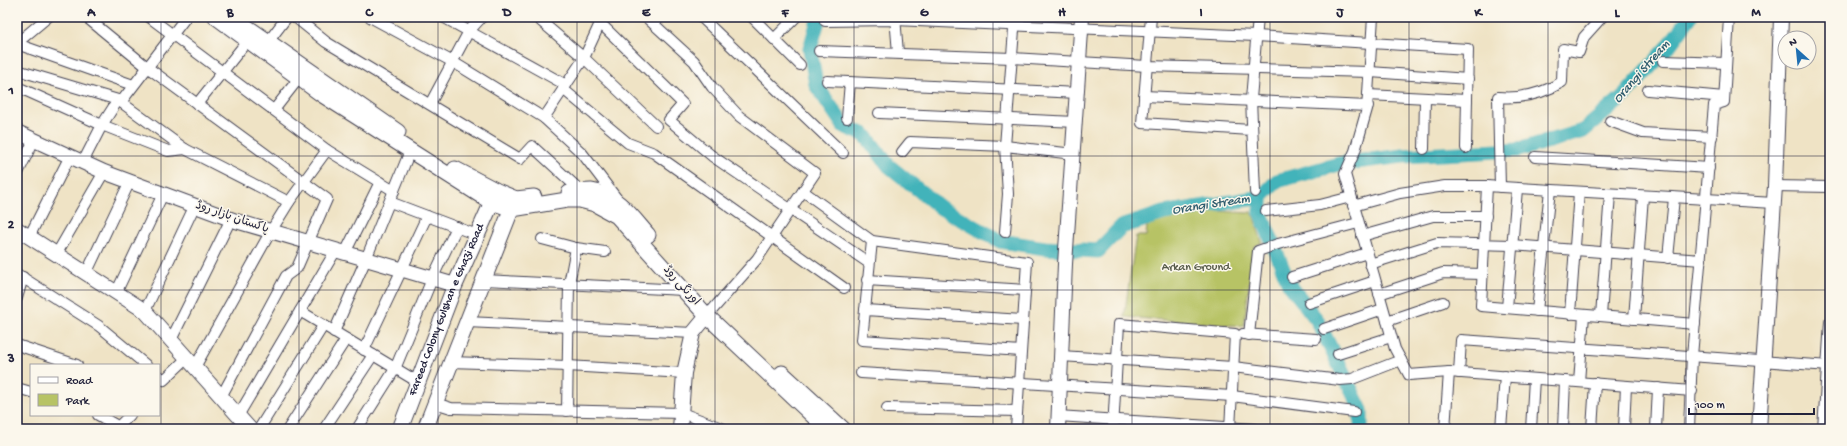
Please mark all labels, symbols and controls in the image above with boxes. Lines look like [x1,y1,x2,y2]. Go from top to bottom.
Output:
text: A [86,6,96,21]
text: B [226,6,235,21]
text: C [364,6,374,21]
text: D [502,6,512,21]
text: E [642,6,651,21]
text: F [781,6,790,21]
text: G [920,6,929,21]
text: H [1058,6,1066,21]
text: I [1199,6,1203,21]
text: J [1336,6,1345,21]
text: K [1473,6,1483,21]
text: L [1615,6,1621,21]
text: M [1751,6,1761,21]
north arrow [1777,30,1817,70]
text: N [1787,36,1799,50]
water label: Orangi Stream [1611,37,1674,106]
text: 1 [7,84,14,99]
water label: Orangi Stream [1171,191,1252,219]
street label: پاکستان بازار روڈ [193,198,271,237]
text: 2 [8,218,15,233]
street label: Fareed Colony Gulshan e Ghazi Road [406,221,489,399]
park label: Arkan Ground [1162,261,1231,275]
street label: اورنگی روڈ [660,262,704,309]
text: 3 [7,352,15,367]
legend [30,364,160,416]
text: Road [66,375,93,389]
scale bar [1689,390,1814,416]
text: Park [65,395,91,409]
text: 100 m [1694,399,1725,413]

